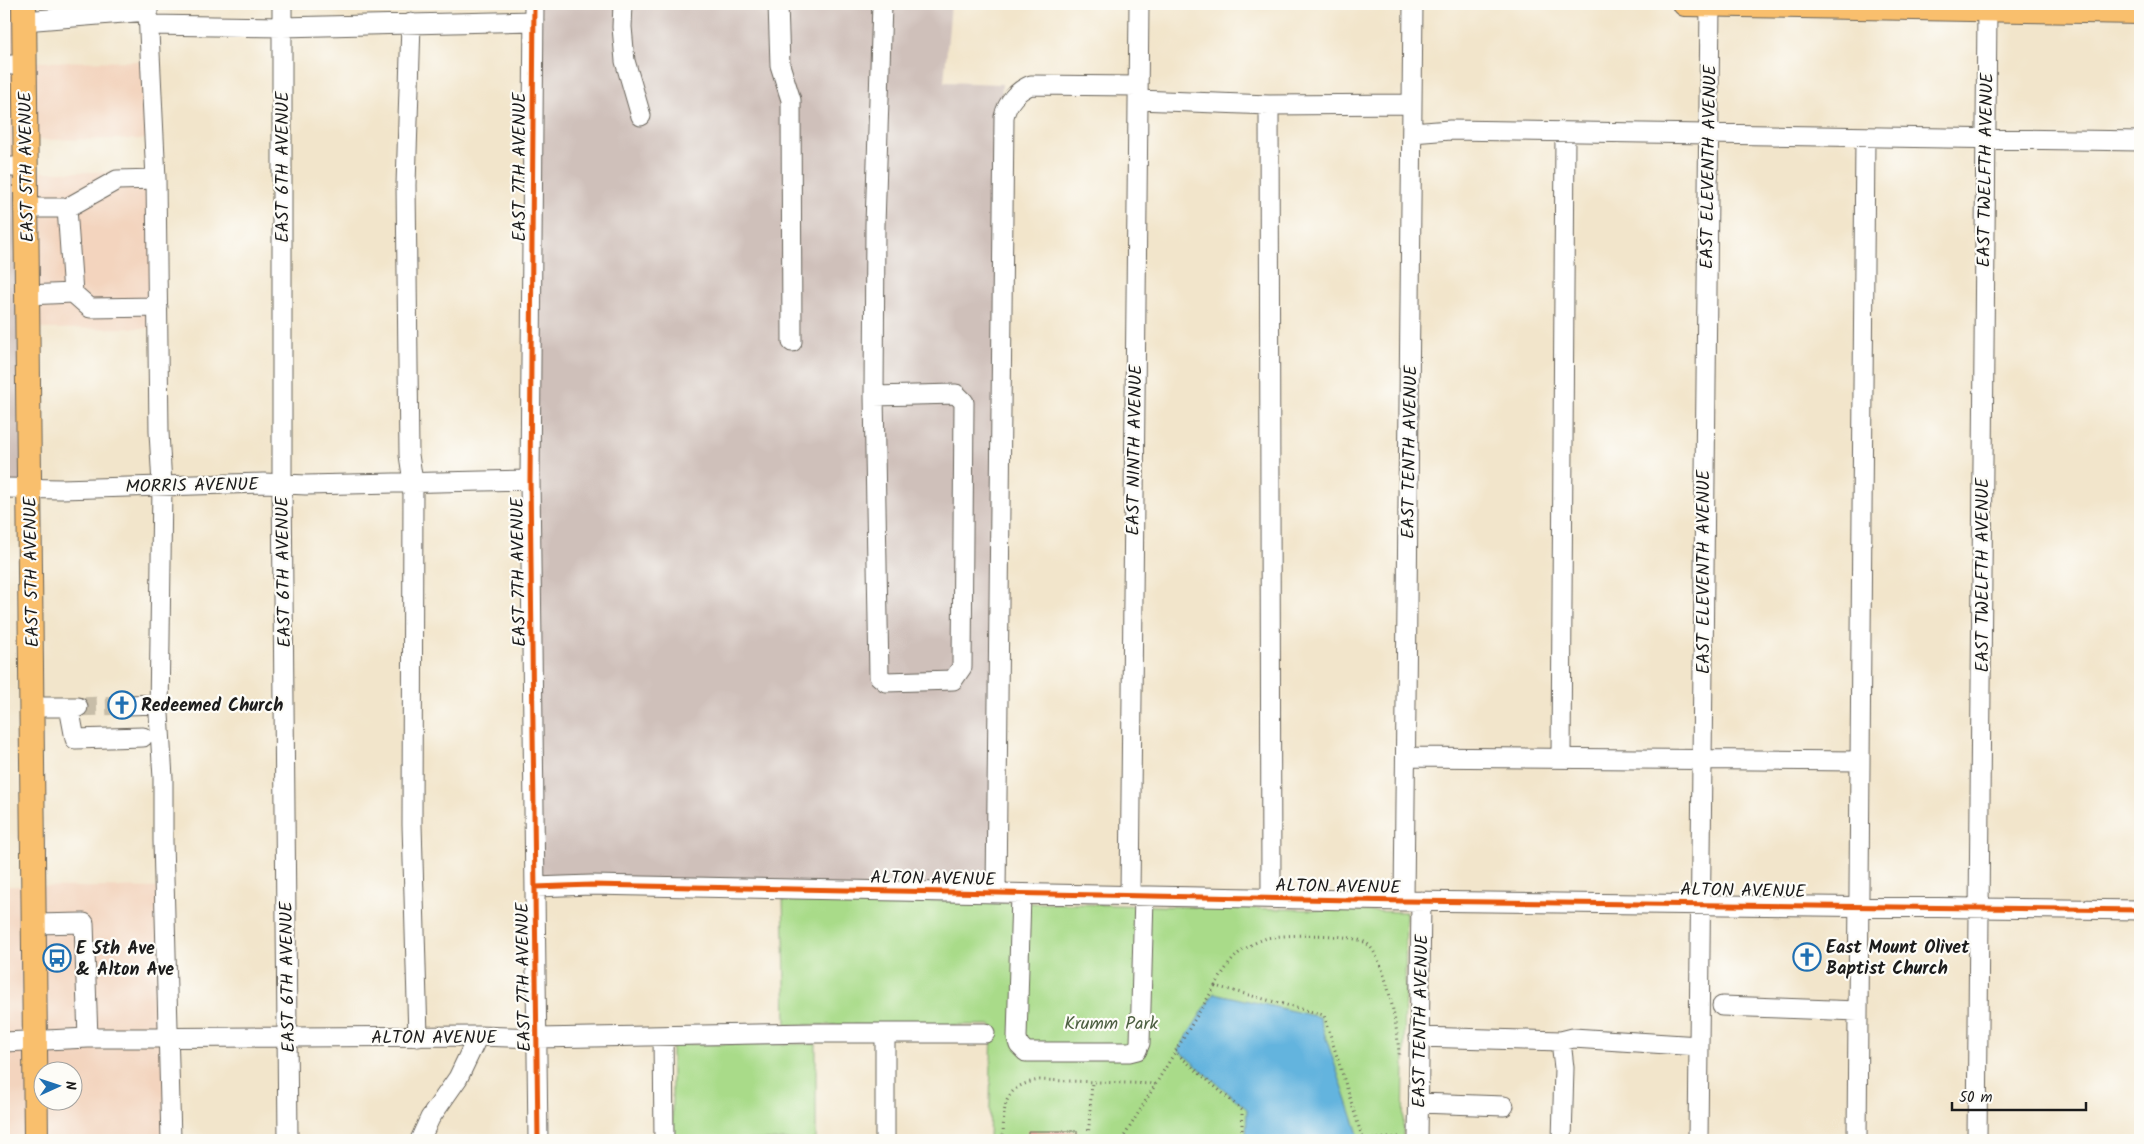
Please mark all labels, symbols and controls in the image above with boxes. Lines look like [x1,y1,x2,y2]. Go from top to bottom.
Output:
street label: EAST ELEVENTH AVENUE [1693,64,1726,270]
street label: EAST TWELFTH AVENUE [1970,72,2003,268]
street label: EAST 5TH AVENUE [12,91,43,243]
street label: EAST 6TH AVENUE [269,91,298,243]
street label: EAST 7TH AVENUE [506,92,535,242]
street label: EAST NINTH AVENUE [1120,364,1152,536]
street label: EAST TENTH AVENUE [1394,364,1427,539]
street label: EAST ELEVENTH AVENUE [1690,469,1719,674]
street label: MORRIS AVENUE [125,471,259,502]
street label: EAST TWELFTH AVENUE [1969,477,1998,672]
street label: EAST 5TH AVENUE [17,496,48,648]
street label: EAST 6TH AVENUE [269,496,300,648]
street label: EAST 7TH AVENUE [504,496,535,647]
church icon: Redeemed Church [107,690,137,720]
place label: Redeemed Church [141,692,283,721]
street label: ALTON AVENUE [870,864,996,895]
street label: ALTON AVENUE [1275,872,1401,903]
street label: ALTON AVENUE [1680,876,1806,907]
street label: EAST 6TH AVENUE [273,901,304,1053]
street label: EAST 7TH AVENUE [509,901,540,1052]
street label: EAST TENTH AVENUE [1405,933,1438,1108]
place label: East Mount Olivet Baptist Church [1826,934,1970,984]
place label: E 5th Ave & Alton Ave [76,935,174,985]
church icon: East Mount Olivet Baptist Church [1792,942,1822,972]
bus stop icon: E 5th Ave & Alton Ave [42,943,72,973]
park label: Krumm Park [1064,1010,1158,1039]
street label: ALTON AVENUE [371,1024,497,1053]
north arrow [32,1062,82,1112]
scale bar [1952,1079,2085,1111]
text: N [59,1080,81,1091]
text: 50 m [1959,1086,1993,1110]

